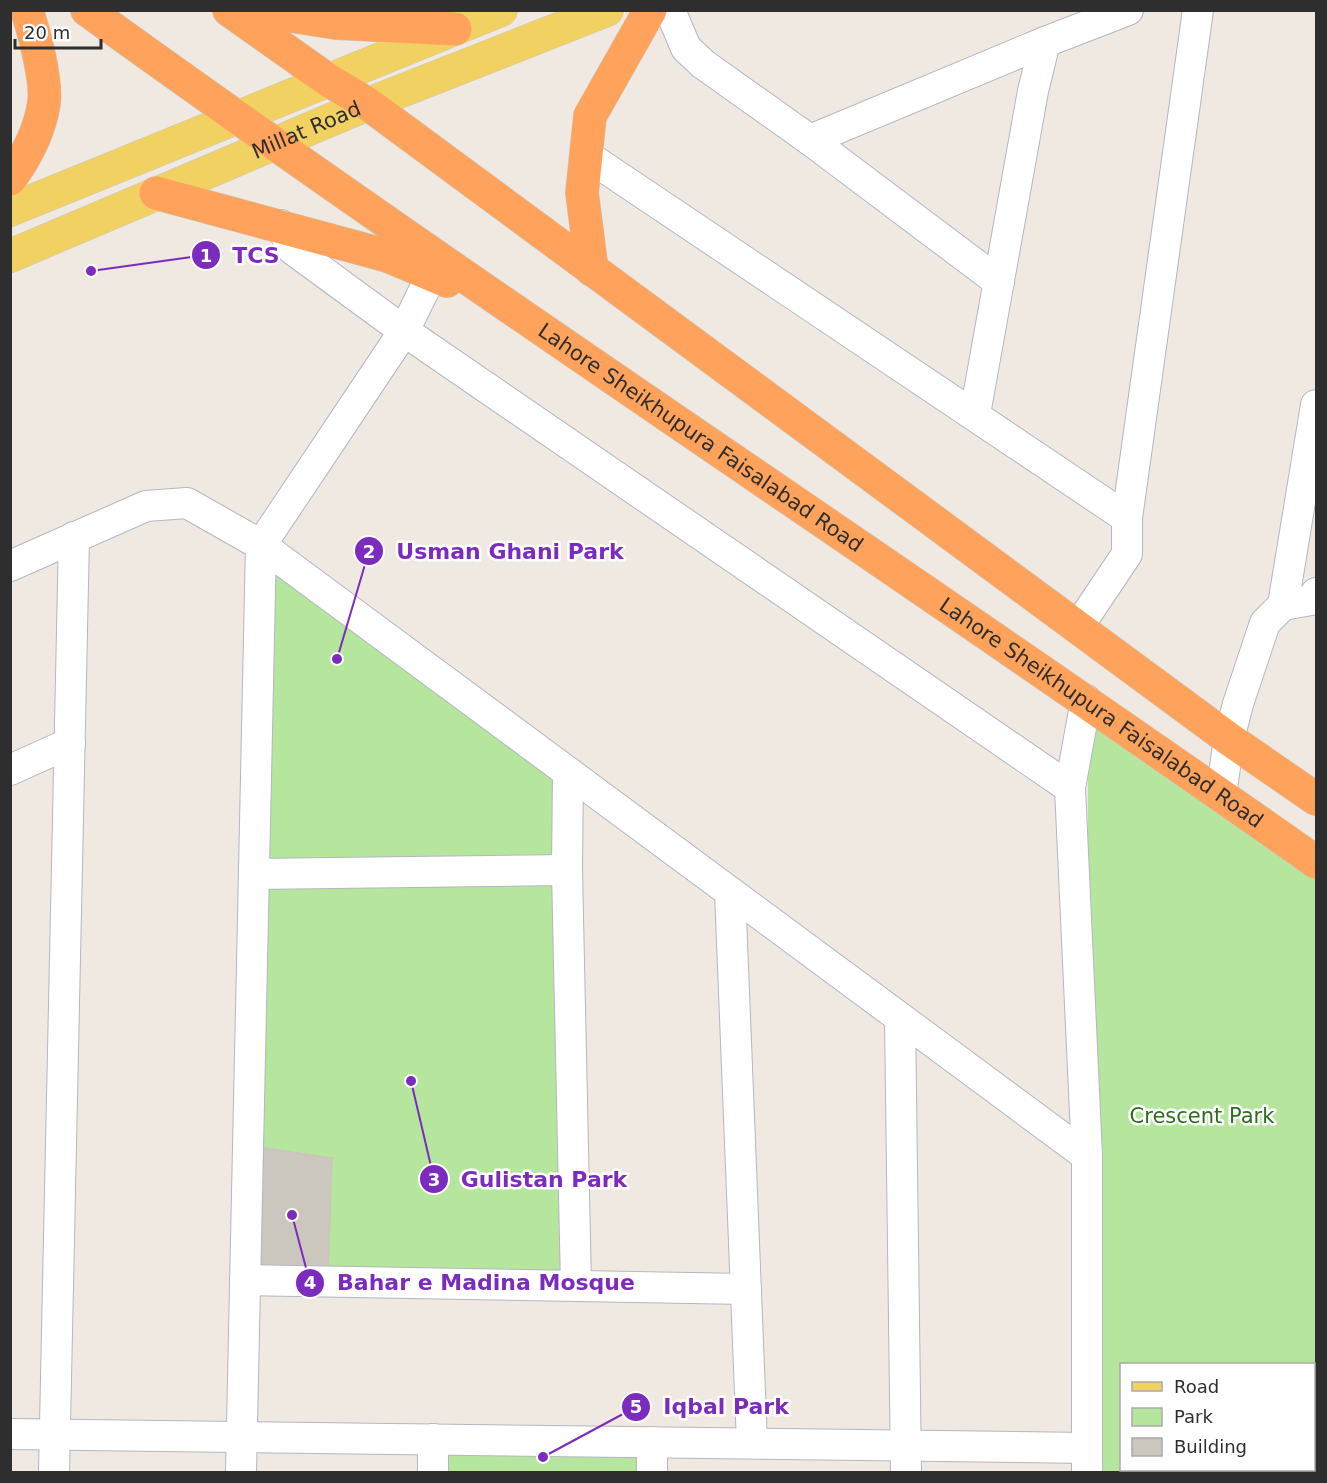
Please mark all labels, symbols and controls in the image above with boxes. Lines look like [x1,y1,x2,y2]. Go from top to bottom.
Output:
scale bar [15,12,100,50]
text: 20 m [24,22,70,43]
street label: Millat Road [248,96,365,164]
callout: TCS [191,235,292,275]
text: TCS [232,243,280,268]
text: 1 [200,245,212,266]
street label: Lahore Sheikhupura Faisalabad Road [534,318,867,557]
callout: Usman Ghani Park [354,531,636,571]
text: Usman Ghani Park [396,539,625,564]
text: 2 [363,541,375,562]
street label: Lahore Sheikhupura Faisalabad Road [935,593,1268,833]
park label: Crescent Park [1130,1104,1275,1128]
callout: Gulistan Park [419,1159,639,1199]
text: Gulistan Park [461,1167,629,1192]
text: 3 [428,1169,440,1190]
callout: Bahar e Madina Mosque [295,1263,647,1303]
text: Bahar e Madina Mosque [337,1270,635,1295]
text: 4 [304,1272,316,1293]
legend [1120,1363,1315,1471]
text: Road [1174,1376,1219,1397]
callout: Iqbal Park [621,1387,801,1427]
text: Iqbal Park [663,1394,790,1419]
text: 5 [630,1396,642,1417]
text: Park [1174,1406,1213,1427]
text: Building [1174,1436,1247,1457]

